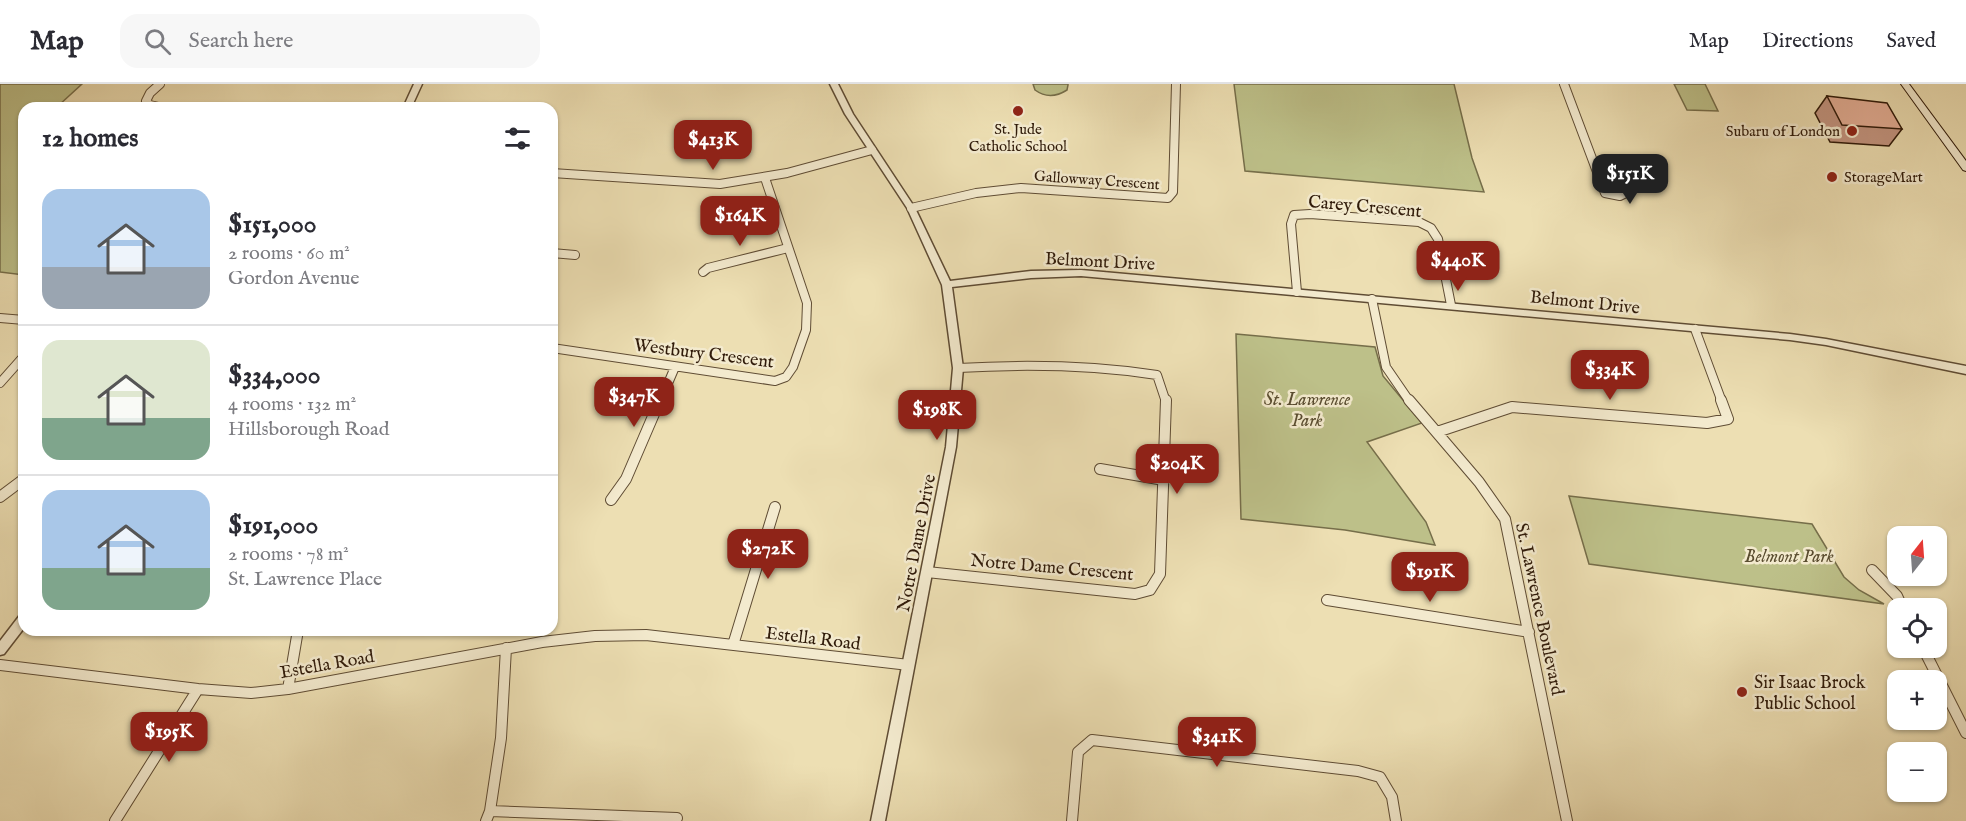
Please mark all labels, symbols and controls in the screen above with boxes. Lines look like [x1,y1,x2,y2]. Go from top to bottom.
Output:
search box [120,14,540,68]
text: Map [30,24,84,59]
icon: search [141,25,174,58]
text: Search here [189,27,293,55]
text: Map [1689,28,1729,55]
text: Directions [1762,28,1853,55]
text: Saved [1886,28,1936,55]
marker: St. Jude Catholic School [1011,104,1025,118]
pin: $413K [671,120,755,171]
place label: St. Jude Catholic School [969,120,1068,156]
text: 12 homes [42,122,138,155]
icon: filters [501,122,534,155]
place label: Subaru of London [1726,122,1840,141]
marker: Subaru of London [1845,124,1859,138]
text: $413K [688,127,738,152]
pin: $151K [1588,154,1672,205]
text: $151K [1606,161,1654,186]
street label: Gallowway Crescent [1034,167,1160,194]
place label: StorageMart [1844,168,1923,187]
marker: StorageMart [1825,170,1839,184]
street label: Carey Crescent [1307,191,1423,224]
pin: $164K [698,196,782,247]
text: $164K [714,203,766,228]
text: $151,000 [228,208,316,241]
icon: home [90,213,162,285]
text: 2 rooms · 60 m² [228,241,350,266]
pin: $440K [1416,241,1500,292]
street label: Belmont Drive [1044,248,1156,277]
text: $440K [1431,248,1485,273]
text: Gordon Avenue [228,266,359,291]
street label: Belmont Drive [1529,286,1641,321]
street label: Westbury Crescent [632,334,775,374]
pin: $334K [1568,350,1652,401]
text: $334K [1585,357,1635,382]
text: $334,000 [228,359,321,392]
icon: home [90,364,162,436]
pin: $347K [592,377,676,428]
text: $347K [608,384,660,409]
park label: St. Lawrence Park [1264,389,1350,433]
pin: $198K [895,390,979,441]
text: 4 rooms · 132 m² [228,392,356,417]
text: $198K [912,397,962,422]
text: Hillsborough Road [228,417,389,442]
pin: $204K [1135,444,1219,495]
text: $204K [1150,451,1204,476]
street label: Notre Dame Drive [893,472,942,614]
text: $191,000 [228,509,318,542]
icon: home [90,514,162,586]
street label: St. Lawrence Boulevard [1509,521,1568,698]
north arrow [1887,526,1947,586]
map controls [1887,526,1947,802]
pin: $272K [726,529,810,580]
text: $272K [741,536,795,561]
text: 2 rooms · 78 m² [228,542,349,567]
park label: Belmont Park [1744,546,1834,569]
street label: Notre Dame Crescent [969,550,1134,587]
pin: $191K [1388,552,1472,603]
text: $191K [1405,559,1455,584]
text: St. Lawrence Place [228,567,382,592]
button: locate [1887,598,1947,658]
street label: Estella Road [764,622,862,657]
street label: Estella Road [278,646,377,685]
button: + [1887,670,1947,730]
place label: Sir Isaac Brock Public School [1754,672,1866,716]
marker: Sir Isaac Brock Public School [1735,685,1749,699]
pin: $195K [127,712,211,763]
pin: $341K [1175,717,1259,768]
text: $195K [145,719,193,744]
text: $341K [1192,724,1242,749]
button: − [1887,742,1947,802]

